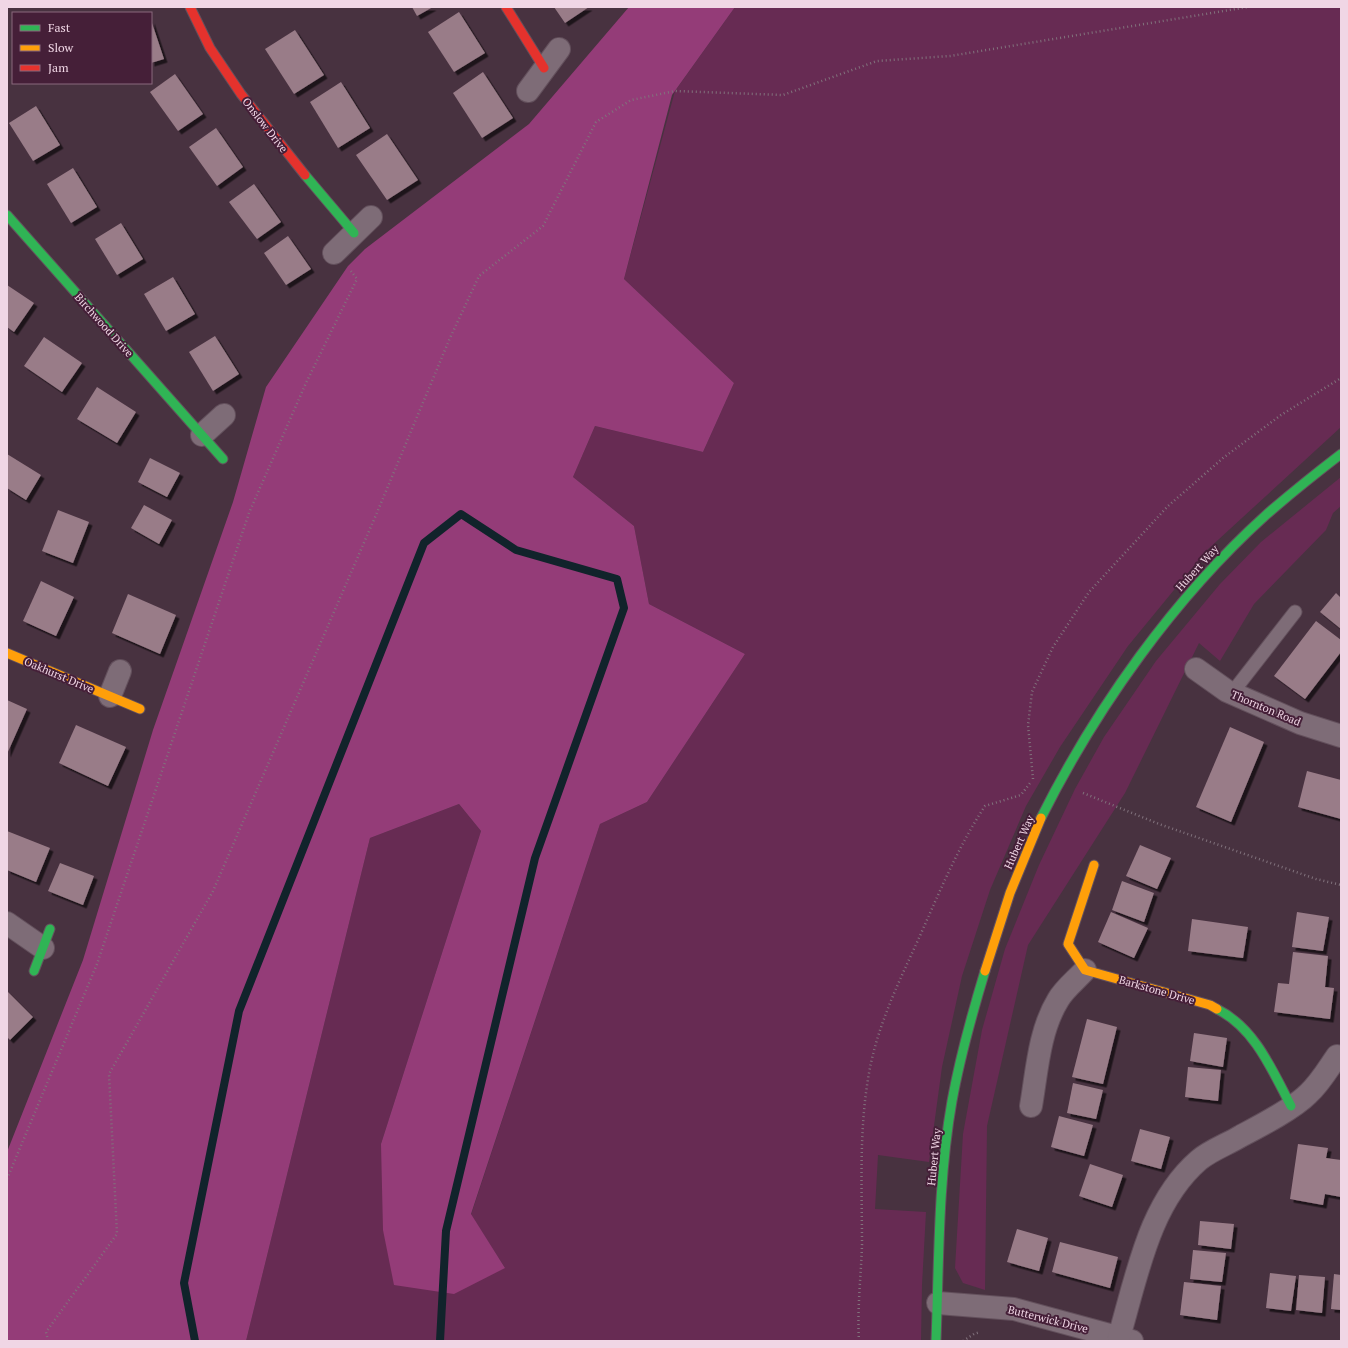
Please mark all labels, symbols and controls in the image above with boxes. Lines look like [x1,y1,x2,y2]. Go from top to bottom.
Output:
legend [12,12,152,84]
text: Fast [48,20,71,35]
text: Slow [48,40,74,55]
text: Jam [48,60,69,75]
street label: Onslow Drive [239,95,291,156]
street label: Birchwood Drive [72,290,137,360]
street label: Hubert Way [1173,542,1222,594]
street label: Oakhurst Drive [22,654,96,696]
street label: Thornton Road [1229,687,1303,729]
street label: Hubert Way [1001,812,1037,871]
street label: Barkstone Drive [1118,973,1197,1008]
street label: Hubert Way [924,1127,944,1186]
street label: Butterwick Drive [1006,1302,1090,1336]

